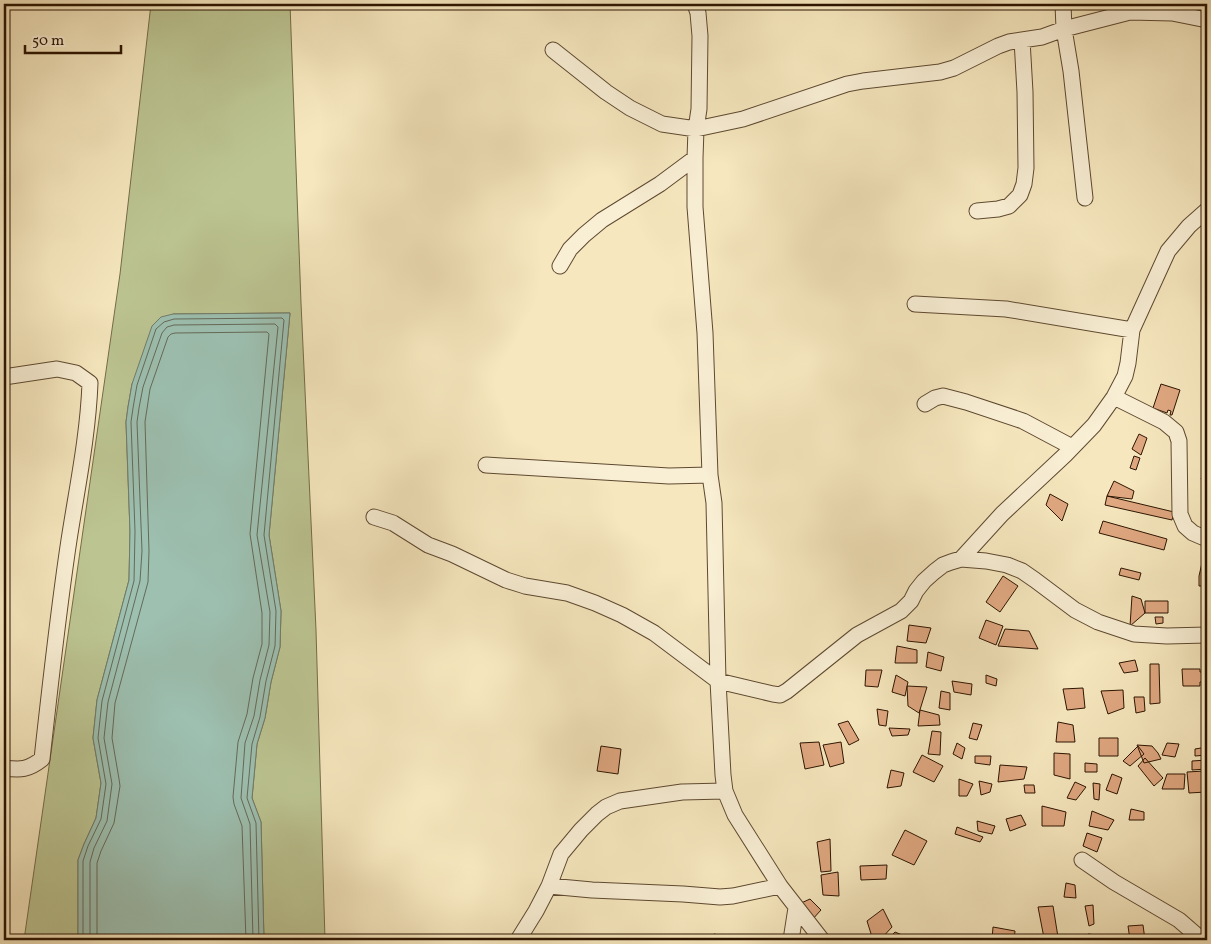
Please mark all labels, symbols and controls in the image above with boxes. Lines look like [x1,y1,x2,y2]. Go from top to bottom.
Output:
scale bar [25,22,121,54]
text: 50 m [32,31,64,52]

